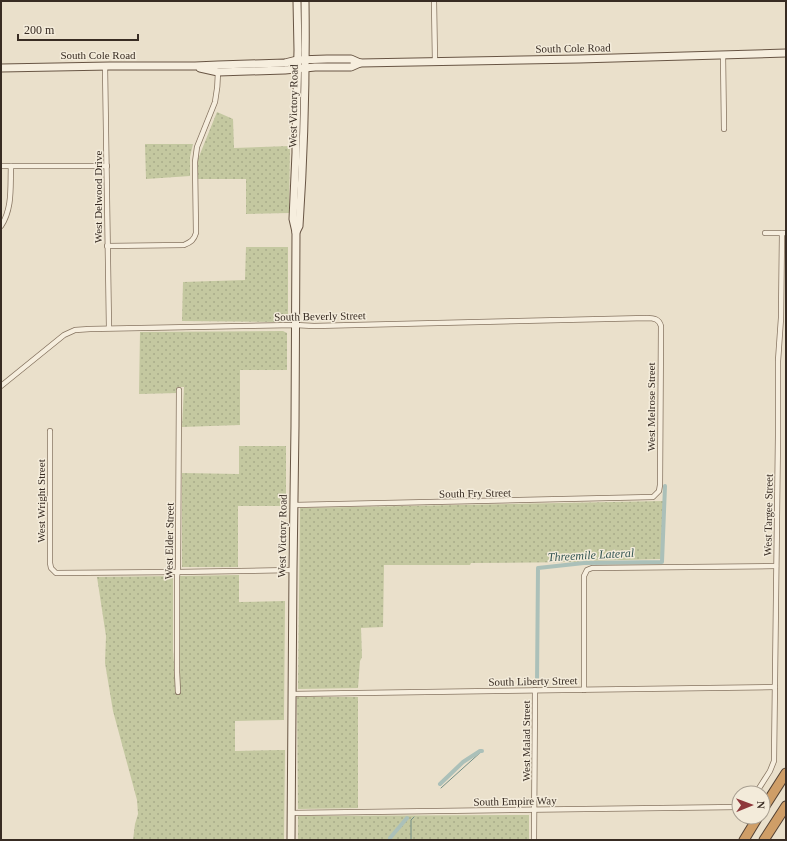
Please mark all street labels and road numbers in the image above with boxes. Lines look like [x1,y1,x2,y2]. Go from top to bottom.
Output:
street label: South Cole Road [535,41,611,55]
street label: South Cole Road [60,49,136,61]
street label: West Victory Road [286,64,300,148]
street label: West Delwood Drive [92,151,104,243]
street label: South Beverly Street [274,309,366,323]
street label: West Melrose Street [645,363,657,451]
street label: West Wright Street [35,459,47,543]
street label: West Targee Street [761,474,775,556]
street label: South Fry Street [439,486,511,500]
street label: West Victory Road [275,494,289,578]
street label: West Elder Street [162,503,176,579]
street label: South Liberty Street [488,674,578,688]
street label: West Malad Street [520,701,532,781]
street label: South Empire Way [473,794,557,808]

